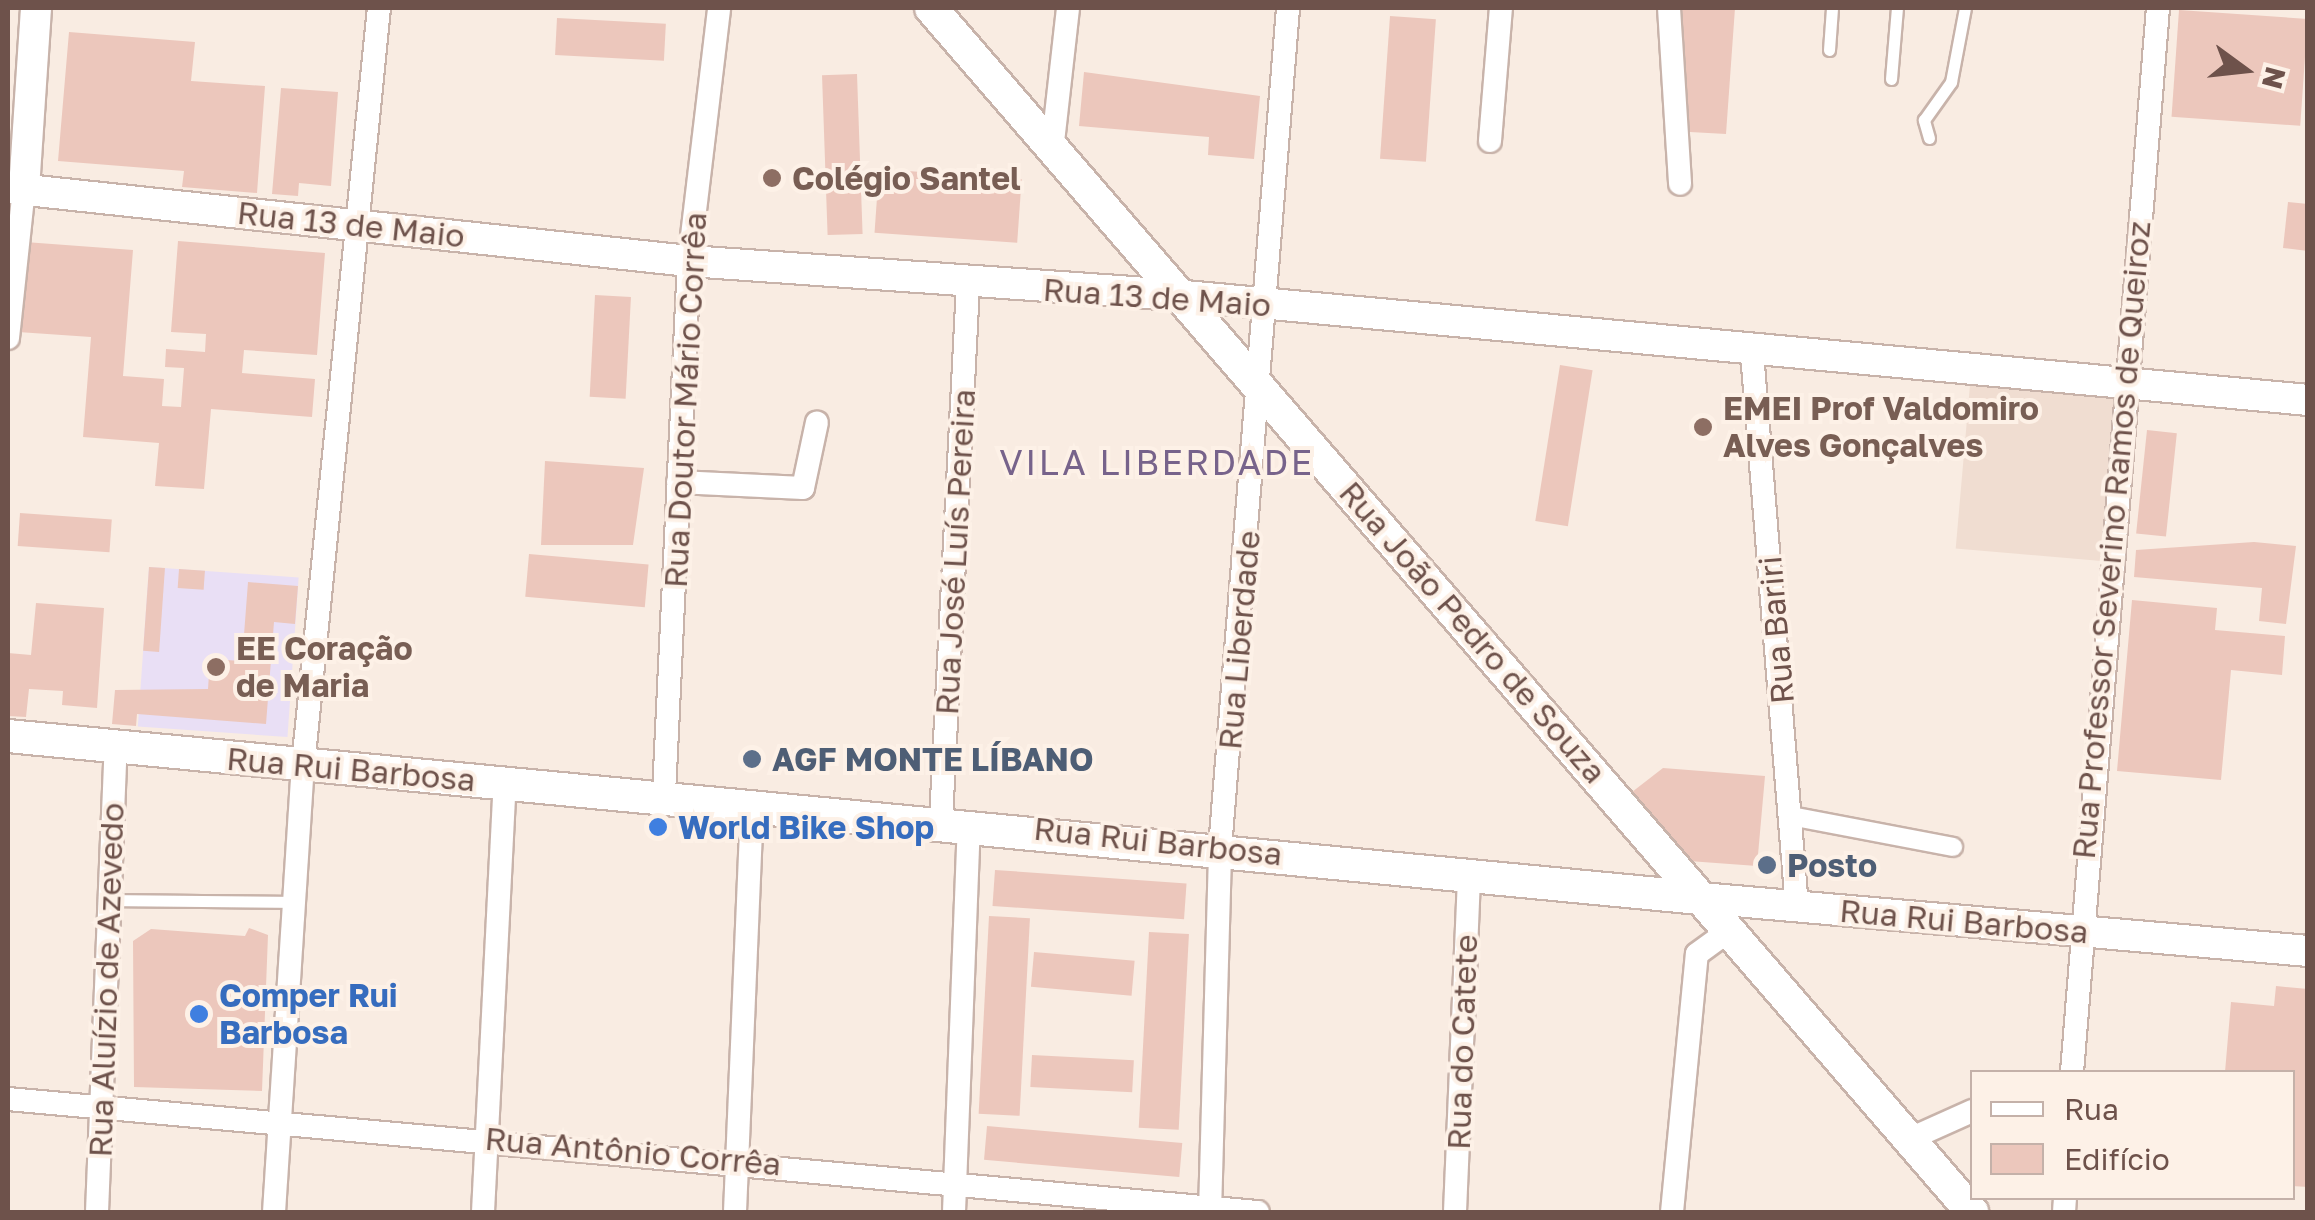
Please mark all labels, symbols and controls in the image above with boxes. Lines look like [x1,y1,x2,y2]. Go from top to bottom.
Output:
north arrow [2195,20,2295,120]
text: N [2256,63,2293,92]
place label: Colégio Santel [792,159,1021,197]
marker: Colégio Santel [761,167,783,189]
street label: Rua 13 de Maio [235,193,467,255]
street label: Rua Doutor Mário Corrêa [656,211,714,589]
street label: Rua Professor Severino Ramos de Queiroz [2064,219,2158,861]
street label: Rua 13 de Maio [1042,270,1272,324]
street label: Rua José Luís Pereira [927,388,983,716]
place label: EMEI Prof Valdomiro Alves Gonçalves [1723,390,2039,465]
marker: EMEI Prof Valdomiro Alves Gonçalves [1692,416,1714,438]
district label: VILA LIBERDADE [999,441,1315,483]
street label: Rua João Pedro de Souza [1332,473,1614,791]
street label: Rua Liberdade [1210,529,1268,751]
street label: Rua Bariri [1750,555,1802,705]
place label: EE Coração de Maria [236,630,413,705]
marker: EE Coração de Maria [205,656,227,678]
street label: Rua Rui Barbosa [225,739,477,799]
place label: AGF MONTE LÍBANO [772,740,1094,778]
marker: AGF MONTE LÍBANO [741,748,763,770]
street label: Rua Aluízio de Azevedo [81,802,131,1158]
place label: World Bike Shop [678,808,934,846]
street label: Rua Rui Barbosa [1032,809,1284,873]
marker: World Bike Shop [647,816,669,838]
place label: Posto [1787,846,1877,884]
marker: Posto [1756,854,1778,876]
street label: Rua Rui Barbosa [1838,891,2090,951]
street label: Rua do Catete [1439,934,1485,1150]
place label: Comper Rui Barbosa [219,977,398,1052]
marker: Comper Rui Barbosa [188,1003,210,1025]
legend [1970,1070,2295,1200]
text: Rua [2064,1091,2119,1127]
street label: Rua Antônio Corrêa [483,1119,783,1183]
text: Edifício [2064,1141,2170,1177]

